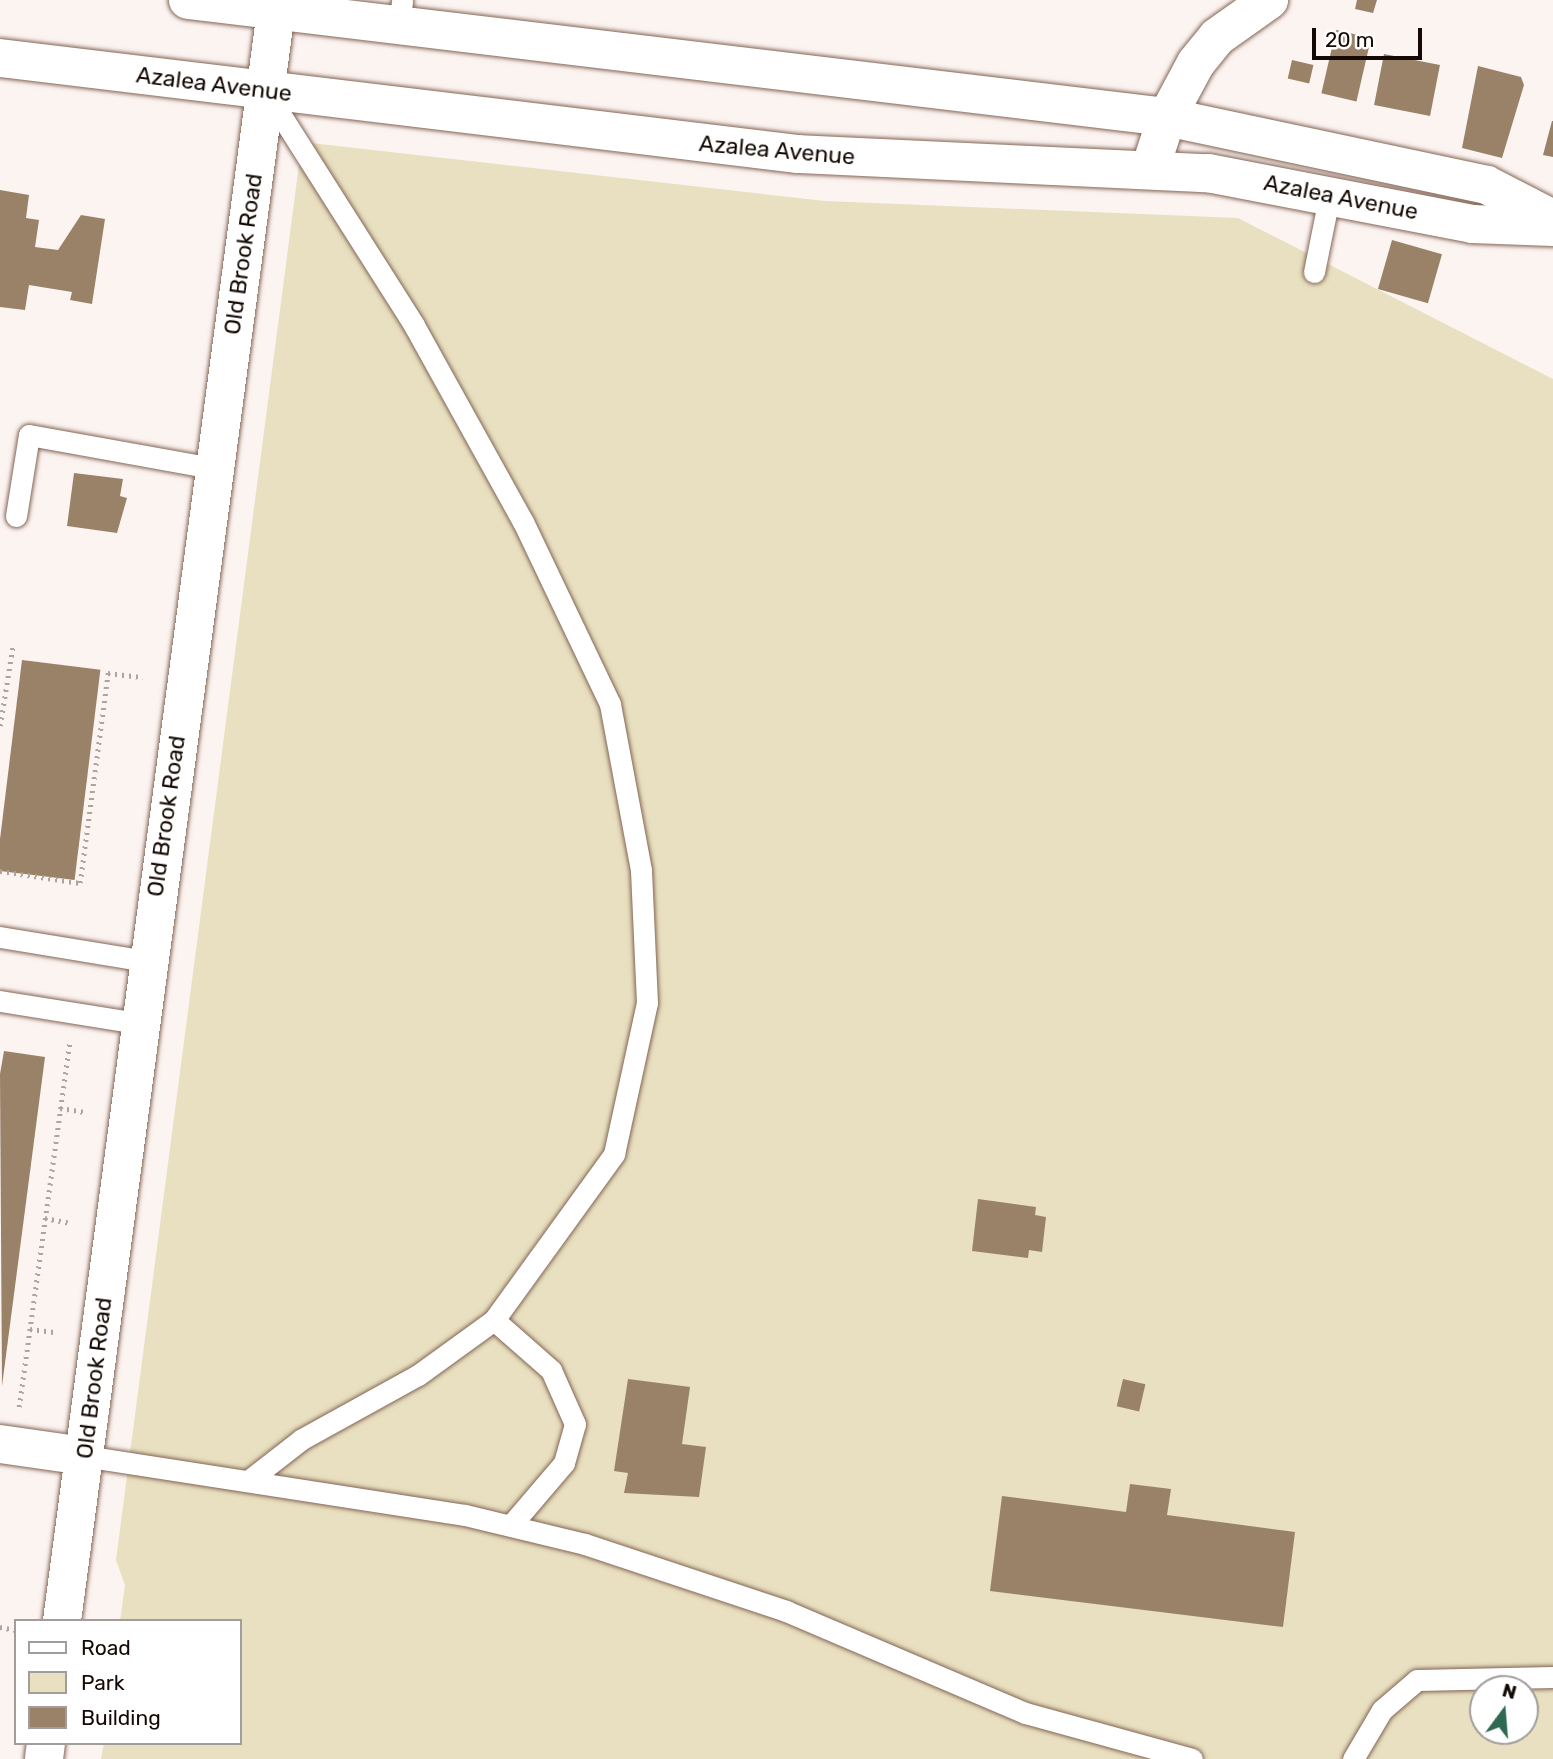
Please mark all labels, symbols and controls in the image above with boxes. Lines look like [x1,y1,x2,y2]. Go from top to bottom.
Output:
scale bar [1315,14,1425,58]
text: 20 m [1325,27,1374,52]
street label: Azalea Avenue [134,61,294,107]
street label: Azalea Avenue [698,129,856,171]
street label: Azalea Avenue [1261,168,1421,226]
street label: Old Brook Road [218,171,268,337]
street label: Old Brook Road [141,733,191,899]
street label: Old Brook Road [70,1296,118,1460]
legend [14,1619,242,1745]
text: Road [81,1635,131,1660]
text: Park [81,1670,125,1695]
north arrow [1469,1675,1539,1745]
text: N [1500,1678,1519,1704]
text: Building [81,1705,161,1730]

